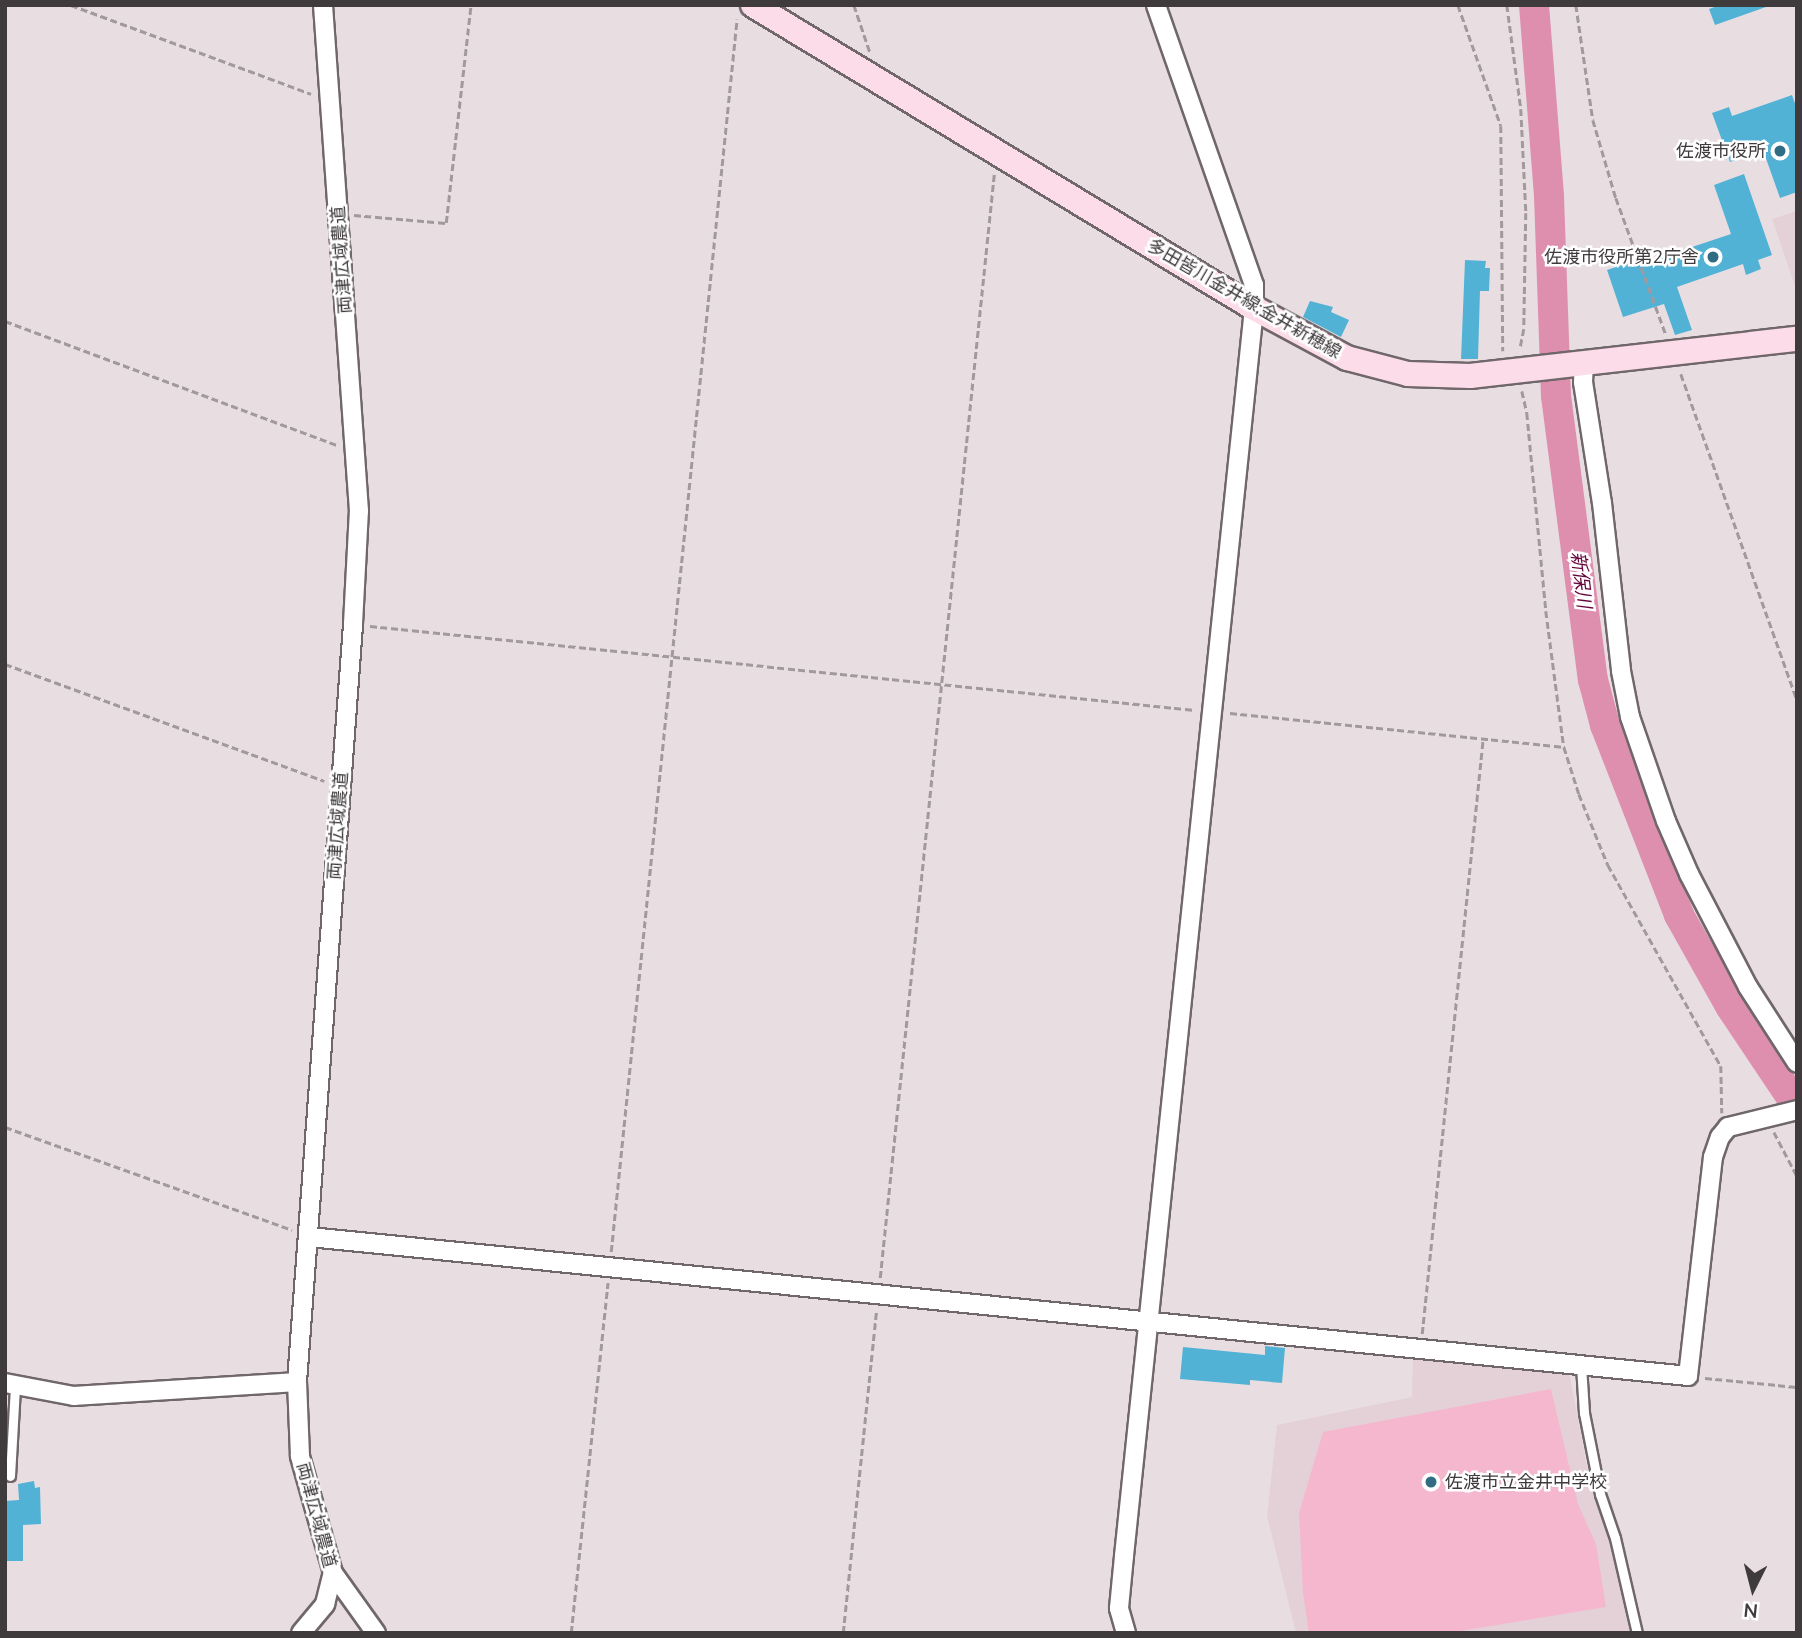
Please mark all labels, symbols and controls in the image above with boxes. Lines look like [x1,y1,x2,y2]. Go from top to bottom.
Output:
place label: 佐渡市役所 [1676,140,1766,162]
marker: 佐渡市役所 [1772,143,1788,159]
street label: 両津広域農道 [327,205,357,315]
street label: 多田皆川金井線;金井新穂線 [1143,235,1345,363]
place label: 佐渡市役所第2庁舎 [1544,246,1699,268]
marker: 佐渡市役所第2庁舎 [1705,249,1721,265]
water label: 新保川 [1565,550,1595,610]
street label: 両津広域農道 [323,771,353,881]
street label: 両津広域農道 [292,1460,340,1570]
place label: 佐渡市立金井中学校 [1445,1471,1607,1493]
marker: 佐渡市立金井中学校 [1423,1474,1439,1490]
north arrow [1718,1554,1788,1624]
text: N [1742,1596,1759,1624]

